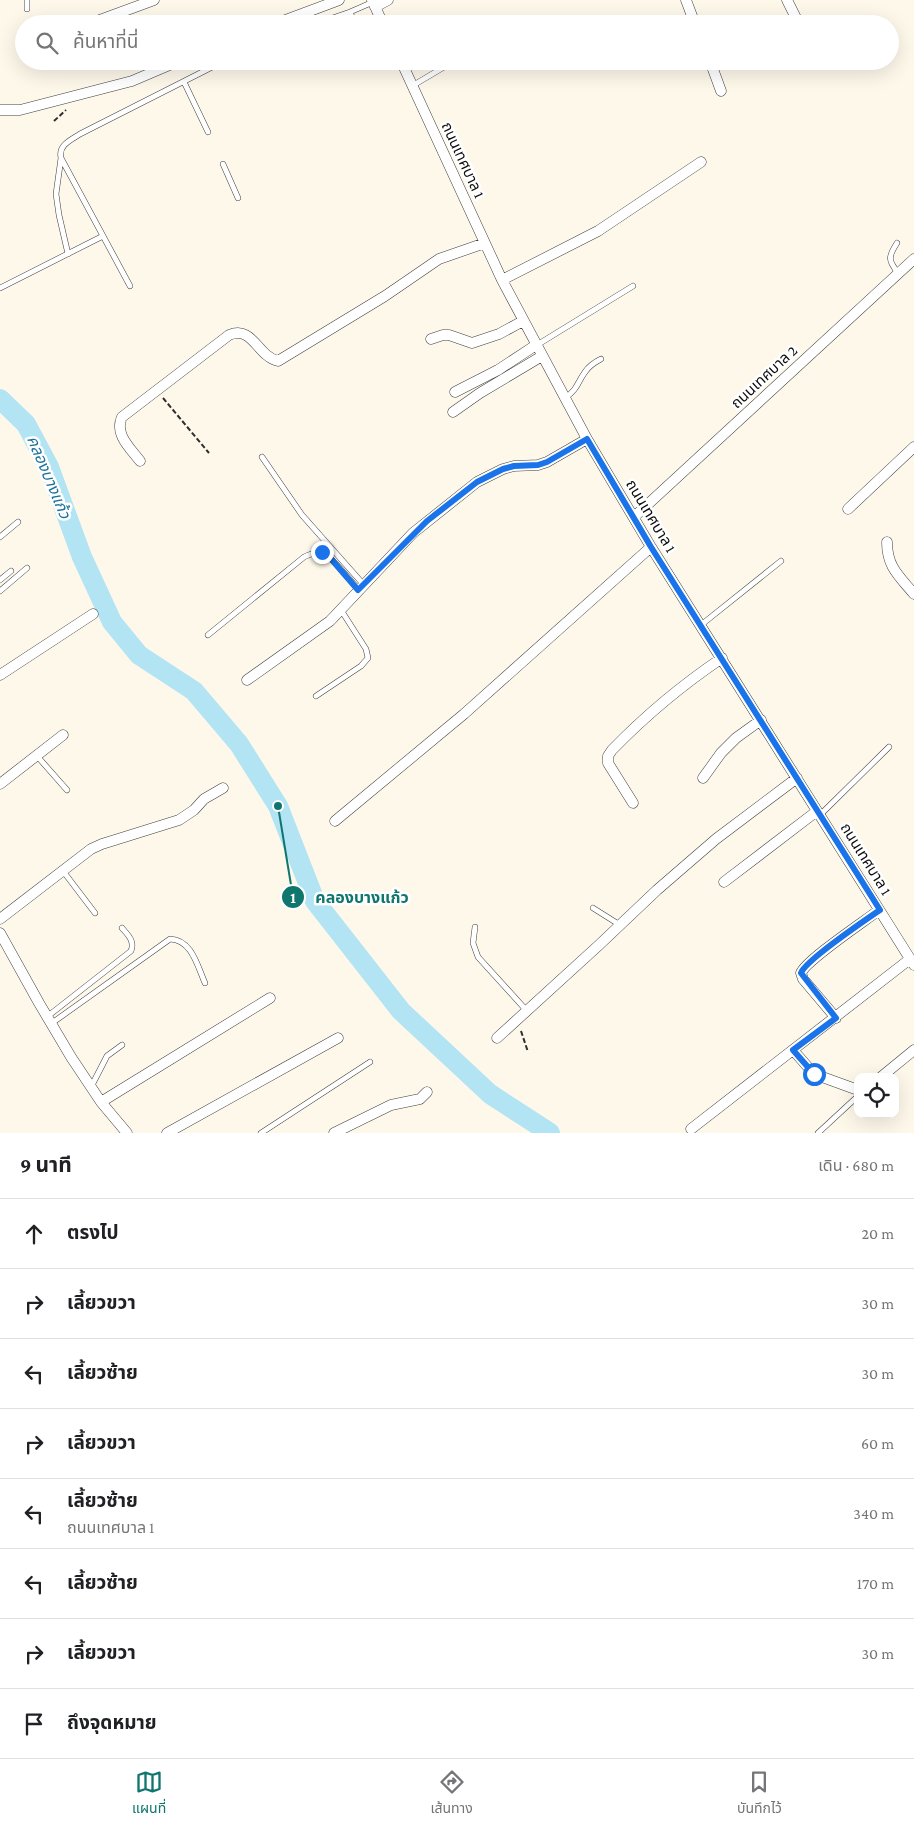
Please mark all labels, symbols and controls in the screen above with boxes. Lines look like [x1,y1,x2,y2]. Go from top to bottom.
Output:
search box [15,15,899,70]
icon: search [33,29,61,57]
text: ค้นหาที่นี่ [73,31,138,52]
street label: ถนนเทศบาล 1 [438,119,488,201]
street label: ถนนเทศบาล 2 [728,342,800,412]
water label: คลองบางแก้ว [24,433,74,522]
street label: ถนนเทศบาล 1 [623,477,679,555]
route end [311,541,334,564]
street label: ถนนเทศบาล 1 [838,820,894,898]
callout: คลองบางแก้ว [280,882,419,913]
text: คลองบางแก้ว [315,889,409,906]
text: 1 [290,890,296,906]
route start [803,1063,826,1086]
map controls [854,1073,899,1118]
button: locate [854,1073,899,1118]
text: 9 นาที [20,1153,72,1177]
text: เดิน · 680 m [818,1157,894,1174]
icon: ahead [20,1220,48,1248]
text: ตรงไป [67,1222,119,1243]
text: 20 m [861,1225,894,1242]
icon: right [20,1290,48,1318]
text: เลี้ยวขวา [67,1292,136,1313]
text: 30 m [862,1295,894,1312]
icon: left [20,1360,48,1388]
text: เลี้ยวซ้าย [67,1362,138,1383]
text: 30 m [862,1365,894,1382]
icon: right [20,1430,48,1458]
text: เลี้ยวขวา [67,1432,136,1453]
text: 60 m [861,1435,894,1452]
text: เลี้ยวซ้าย [67,1490,138,1511]
icon: left [20,1500,48,1528]
text: 340 m [853,1505,894,1522]
text: ถนนเทศบาล 1 [67,1519,154,1536]
icon: left [20,1570,48,1598]
text: เลี้ยวซ้าย [67,1572,138,1593]
text: 170 m [857,1575,894,1592]
icon: right [20,1640,48,1668]
text: เลี้ยวขวา [67,1642,136,1663]
text: 30 m [862,1645,894,1662]
icon: arrive [20,1710,48,1738]
text: ถึงจุดหมาย [67,1712,157,1733]
tab: แผนที่ [132,1768,166,1819]
tab: เส้นทาง [430,1768,473,1819]
tab: บันทึกไว้ [737,1768,782,1819]

